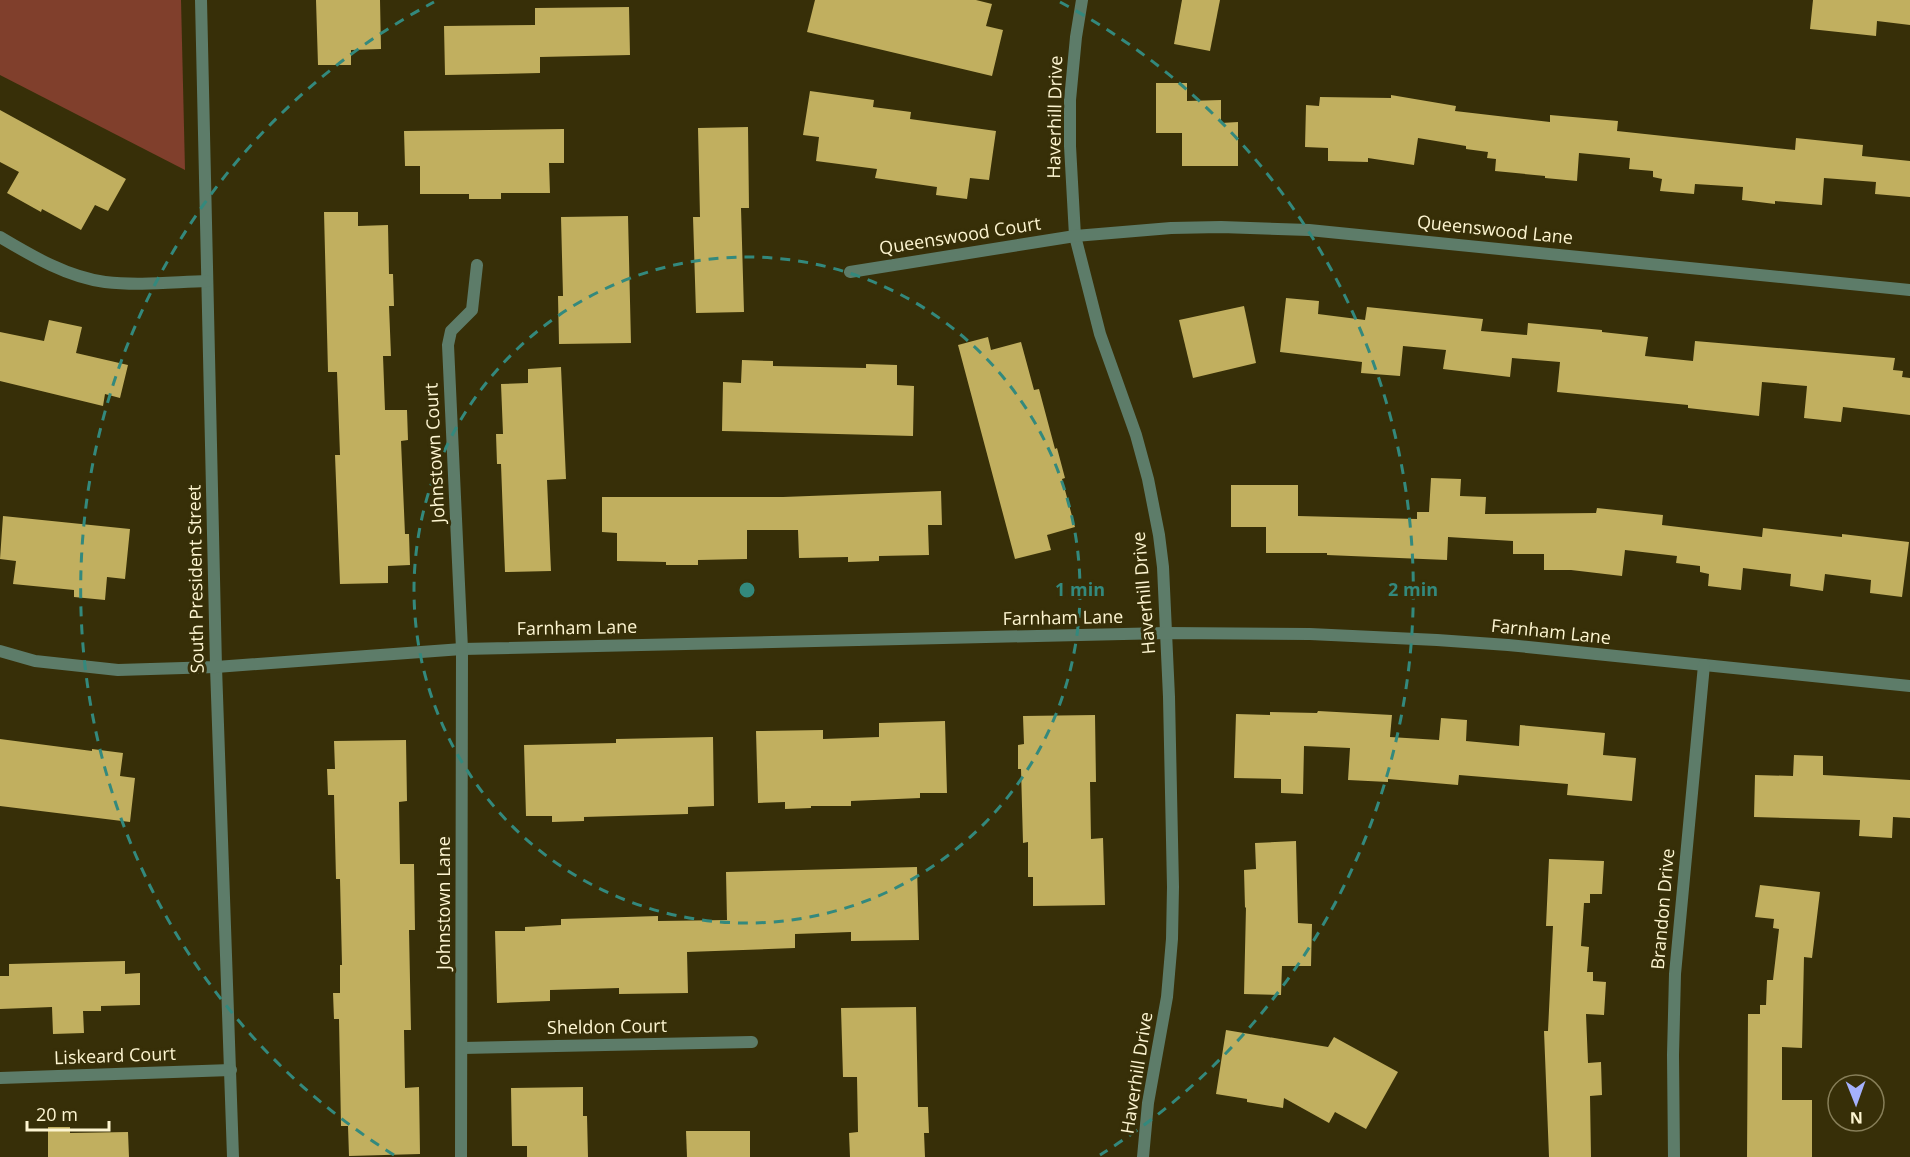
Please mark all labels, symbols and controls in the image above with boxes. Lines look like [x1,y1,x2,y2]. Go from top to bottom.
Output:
street label: Haverhill Drive [1041,55,1067,179]
street label: Queenswood Lane [1416,209,1574,249]
street label: Queenswood Court [877,210,1042,260]
street label: Johnstown Court [418,382,450,526]
street label: South President Street [181,484,209,674]
street label: Haverhill Drive [1126,531,1160,655]
text: 1 min [1055,577,1105,601]
text: 2 min [1388,577,1438,601]
centre of rings [737,580,757,600]
street label: Farnham Lane [1002,604,1123,630]
street label: Farnham Lane [1490,613,1612,649]
street label: Farnham Lane [516,614,637,640]
street label: Johnstown Lane [431,836,455,972]
street label: Brandon Drive [1645,847,1679,971]
street label: Haverhill Drive [1115,1010,1157,1136]
street label: Sheldon Court [547,1013,667,1039]
street label: Liskeard Court [54,1041,176,1069]
north arrow [1826,1073,1886,1133]
scale bar [27,1094,110,1132]
text: 20 m [36,1102,78,1126]
text: N [1850,1107,1863,1129]

